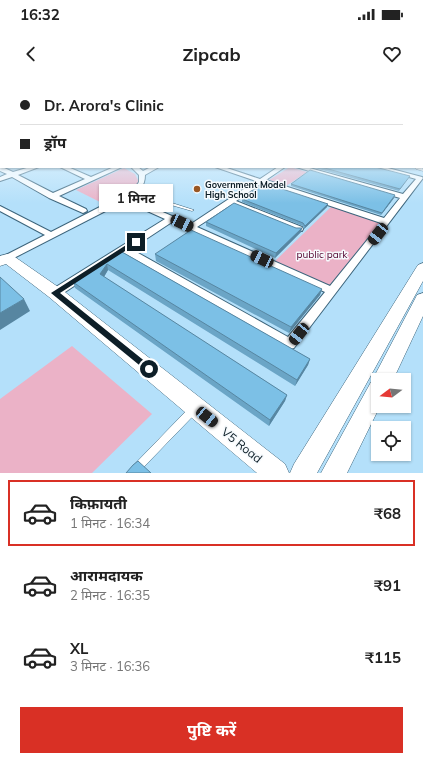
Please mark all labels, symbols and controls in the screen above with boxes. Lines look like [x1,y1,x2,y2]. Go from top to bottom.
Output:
text: 16:32 [20,5,60,24]
icon: back [20,43,42,65]
text: Zipcab [182,43,241,66]
icon: heart [381,43,403,65]
text: Dr. Arora's Clinic [44,96,164,115]
text: ड्रॉप [44,133,66,152]
place label: Government Model High School [205,179,286,200]
callout: 1 मिनट [99,184,173,212]
marker: Government Model High School [192,184,202,194]
text: 1 मिनट [117,190,155,206]
car [169,212,195,234]
car [366,221,390,247]
route end [127,233,145,251]
car [249,248,275,270]
park label: public park [297,248,348,261]
car [287,321,311,347]
route start [140,360,158,378]
north arrow [371,373,411,413]
map controls [371,373,411,461]
car [194,405,220,429]
button: locate [371,421,411,461]
street label: V5 Road [219,424,265,466]
text: किफ़ायती [70,494,127,513]
icon: car [22,495,58,531]
text: ₹68 [374,504,401,523]
text: 1 मिनट · 16:34 [70,515,150,531]
text: आरामदायक [70,566,143,585]
icon: car [22,567,58,603]
text: ₹91 [374,576,401,595]
text: 2 मिनट · 16:35 [70,587,150,603]
icon: car [22,639,58,675]
text: XL [70,639,88,658]
text: ₹115 [365,648,401,667]
text: 3 मिनट · 16:36 [70,658,150,674]
button: पुष्टि करें [20,707,403,753]

